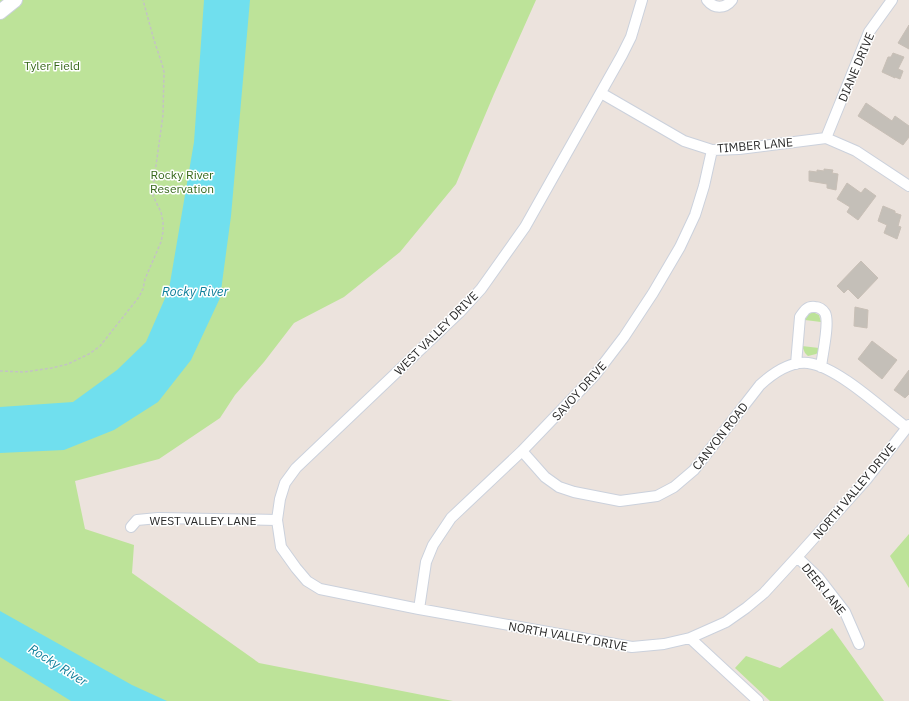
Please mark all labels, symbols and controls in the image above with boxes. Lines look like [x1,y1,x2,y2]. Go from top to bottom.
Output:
street label: DIANE DRIVE [835,30,877,104]
park label: Tyler Field [24,58,80,73]
street label: TIMBER LANE [716,134,794,156]
park label: Rocky River Reservation [150,167,214,196]
water label: Rocky River [162,283,229,300]
street label: WEST VALLEY DRIVE [391,288,481,378]
street label: SAVOY DRIVE [549,358,609,424]
street label: CANYON ROAD [689,399,751,473]
street label: NORTH VALLEY DRIVE [809,440,899,542]
street label: WEST VALLEY LANE [150,513,256,528]
street label: DEER LANE [799,560,849,618]
street label: NORTH VALLEY DRIVE [507,618,629,654]
water label: Rocky River [25,640,92,690]

